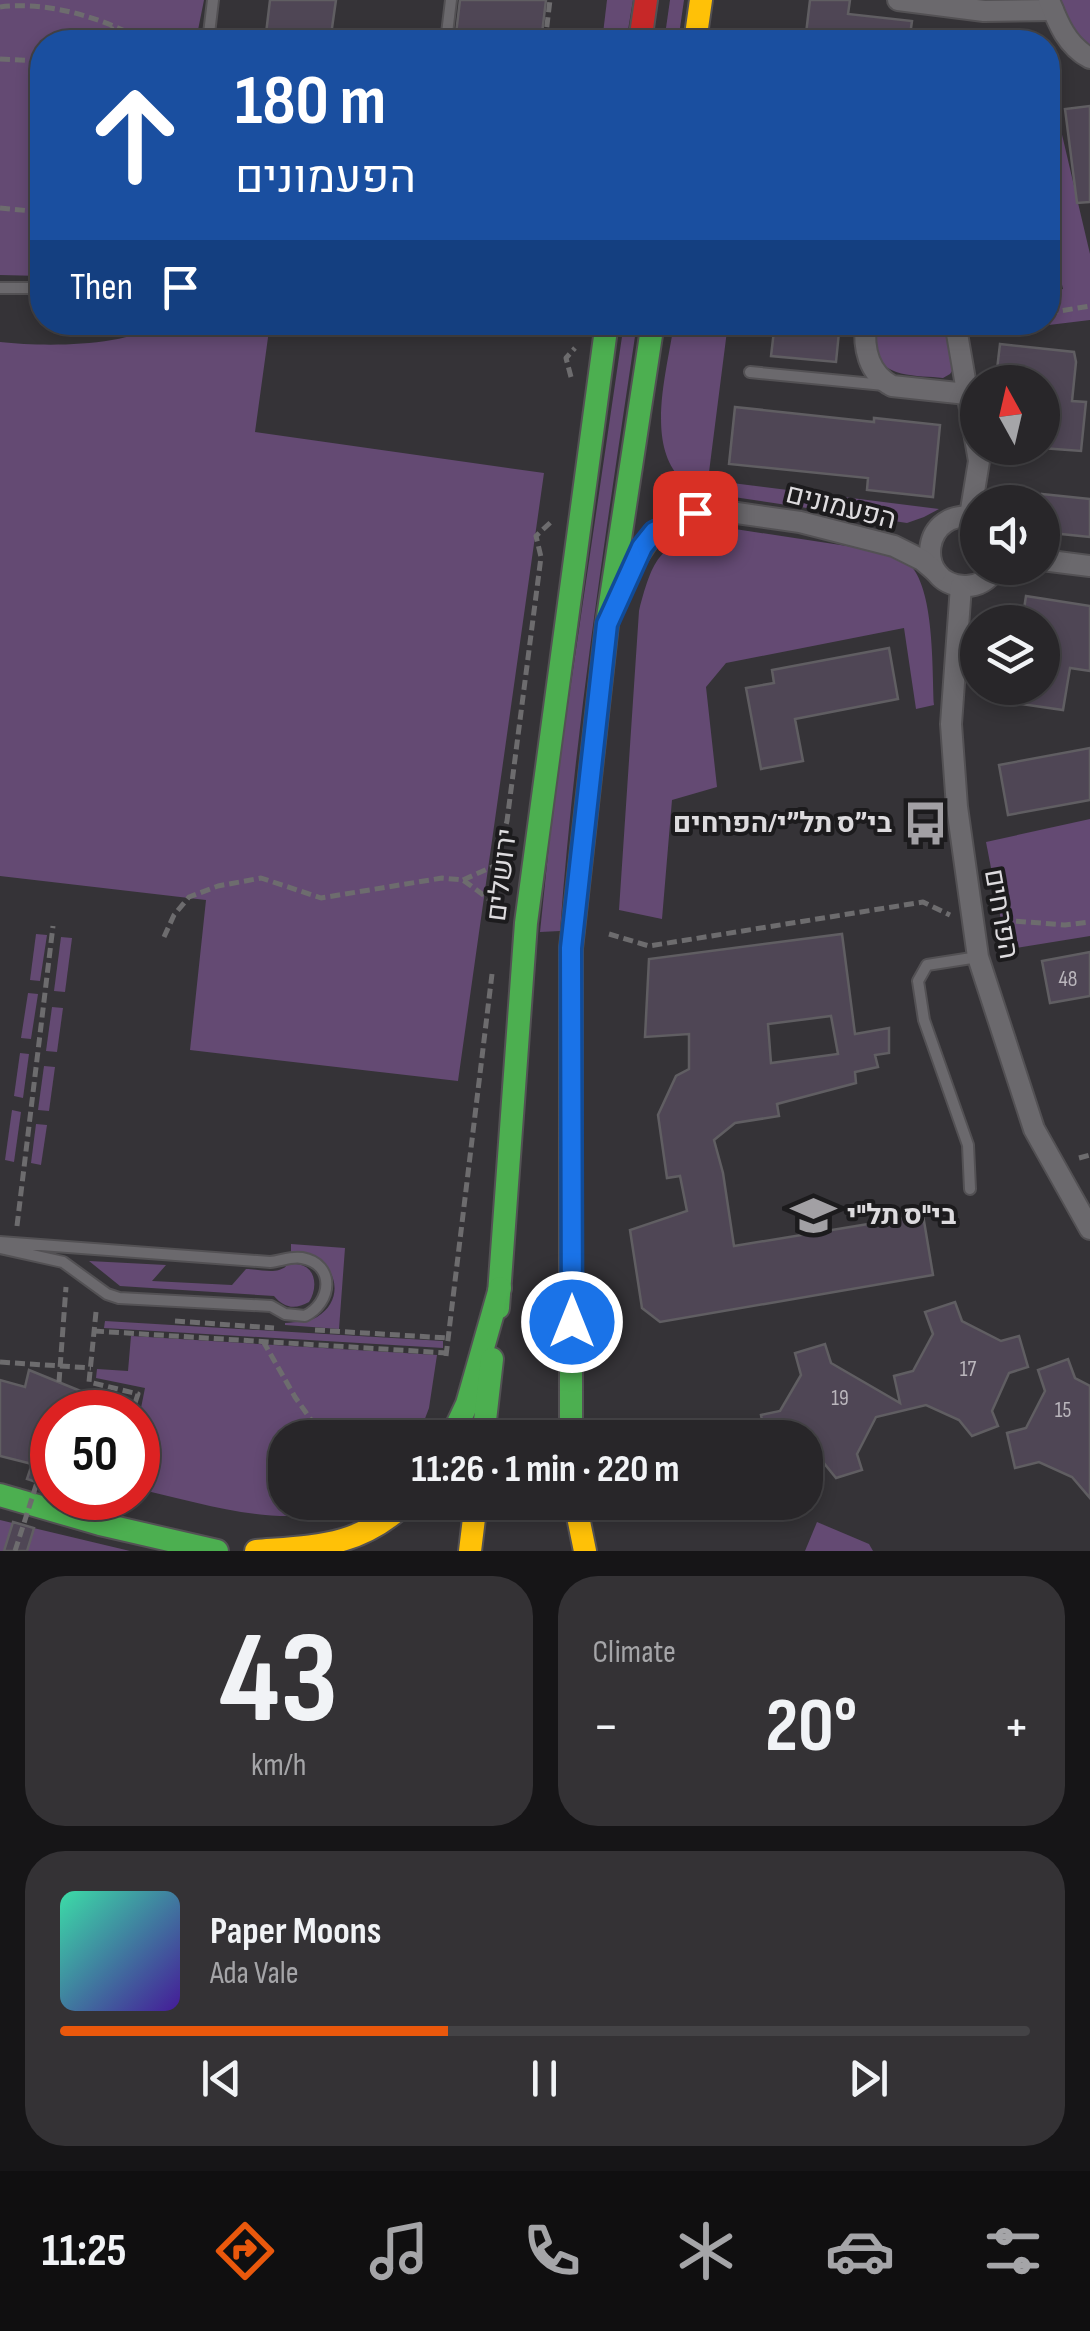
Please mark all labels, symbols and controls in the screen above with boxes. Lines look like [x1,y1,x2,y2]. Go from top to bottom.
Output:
text: 180 m [235,60,386,144]
icon: ahead [70,70,200,200]
text: הפעמונים [235,151,416,206]
icon: arrive [153,260,208,315]
text: Then [70,265,133,310]
north arrow [960,365,1060,465]
map controls [960,365,1060,705]
pin [653,471,738,556]
street label: הפעמונים [782,477,900,537]
button: sound [960,485,1060,585]
icon: arrive [668,486,723,541]
button: layers [960,605,1060,705]
bus stop icon: בי״ס תל״י/הפרחים [901,799,949,847]
place label: בי״ס תל״י/הפרחים [673,807,892,840]
street label: ירושלים [480,827,524,923]
street label: הפרחים [977,866,1025,962]
house number: 48 [1059,966,1077,993]
school or university icon: בי"ס תל"י [790,1191,838,1239]
place label: בי"ס תל"י [847,1199,956,1232]
position arrow [520,1270,624,1374]
house number: 17 [960,1356,976,1383]
house number: 19 [831,1385,849,1412]
speed limit sign: 50 [30,1390,160,1520]
house number: 15 [1055,1397,1071,1424]
text: 11:26 · 1 min · 220 m [412,1447,679,1492]
text: 43 [219,1603,338,1759]
text: Climate [593,1633,676,1672]
text: 20° [765,1682,857,1773]
text: − [593,1694,619,1761]
text: + [1003,1694,1030,1761]
text: km/h [251,1746,306,1785]
text: Paper Moons [210,1909,381,1954]
text: Ada Vale [210,1954,299,1993]
icon: previous [194,2051,249,2106]
icon: pause [517,2051,572,2106]
icon: next [841,2051,896,2106]
icon: directions [210,2216,280,2286]
icon: music [364,2216,434,2286]
icon: phone [517,2216,587,2286]
icon: climate [671,2216,741,2286]
icon: car [825,2216,895,2286]
icon: filters [978,2216,1048,2286]
text: 11:25 [42,2224,127,2279]

